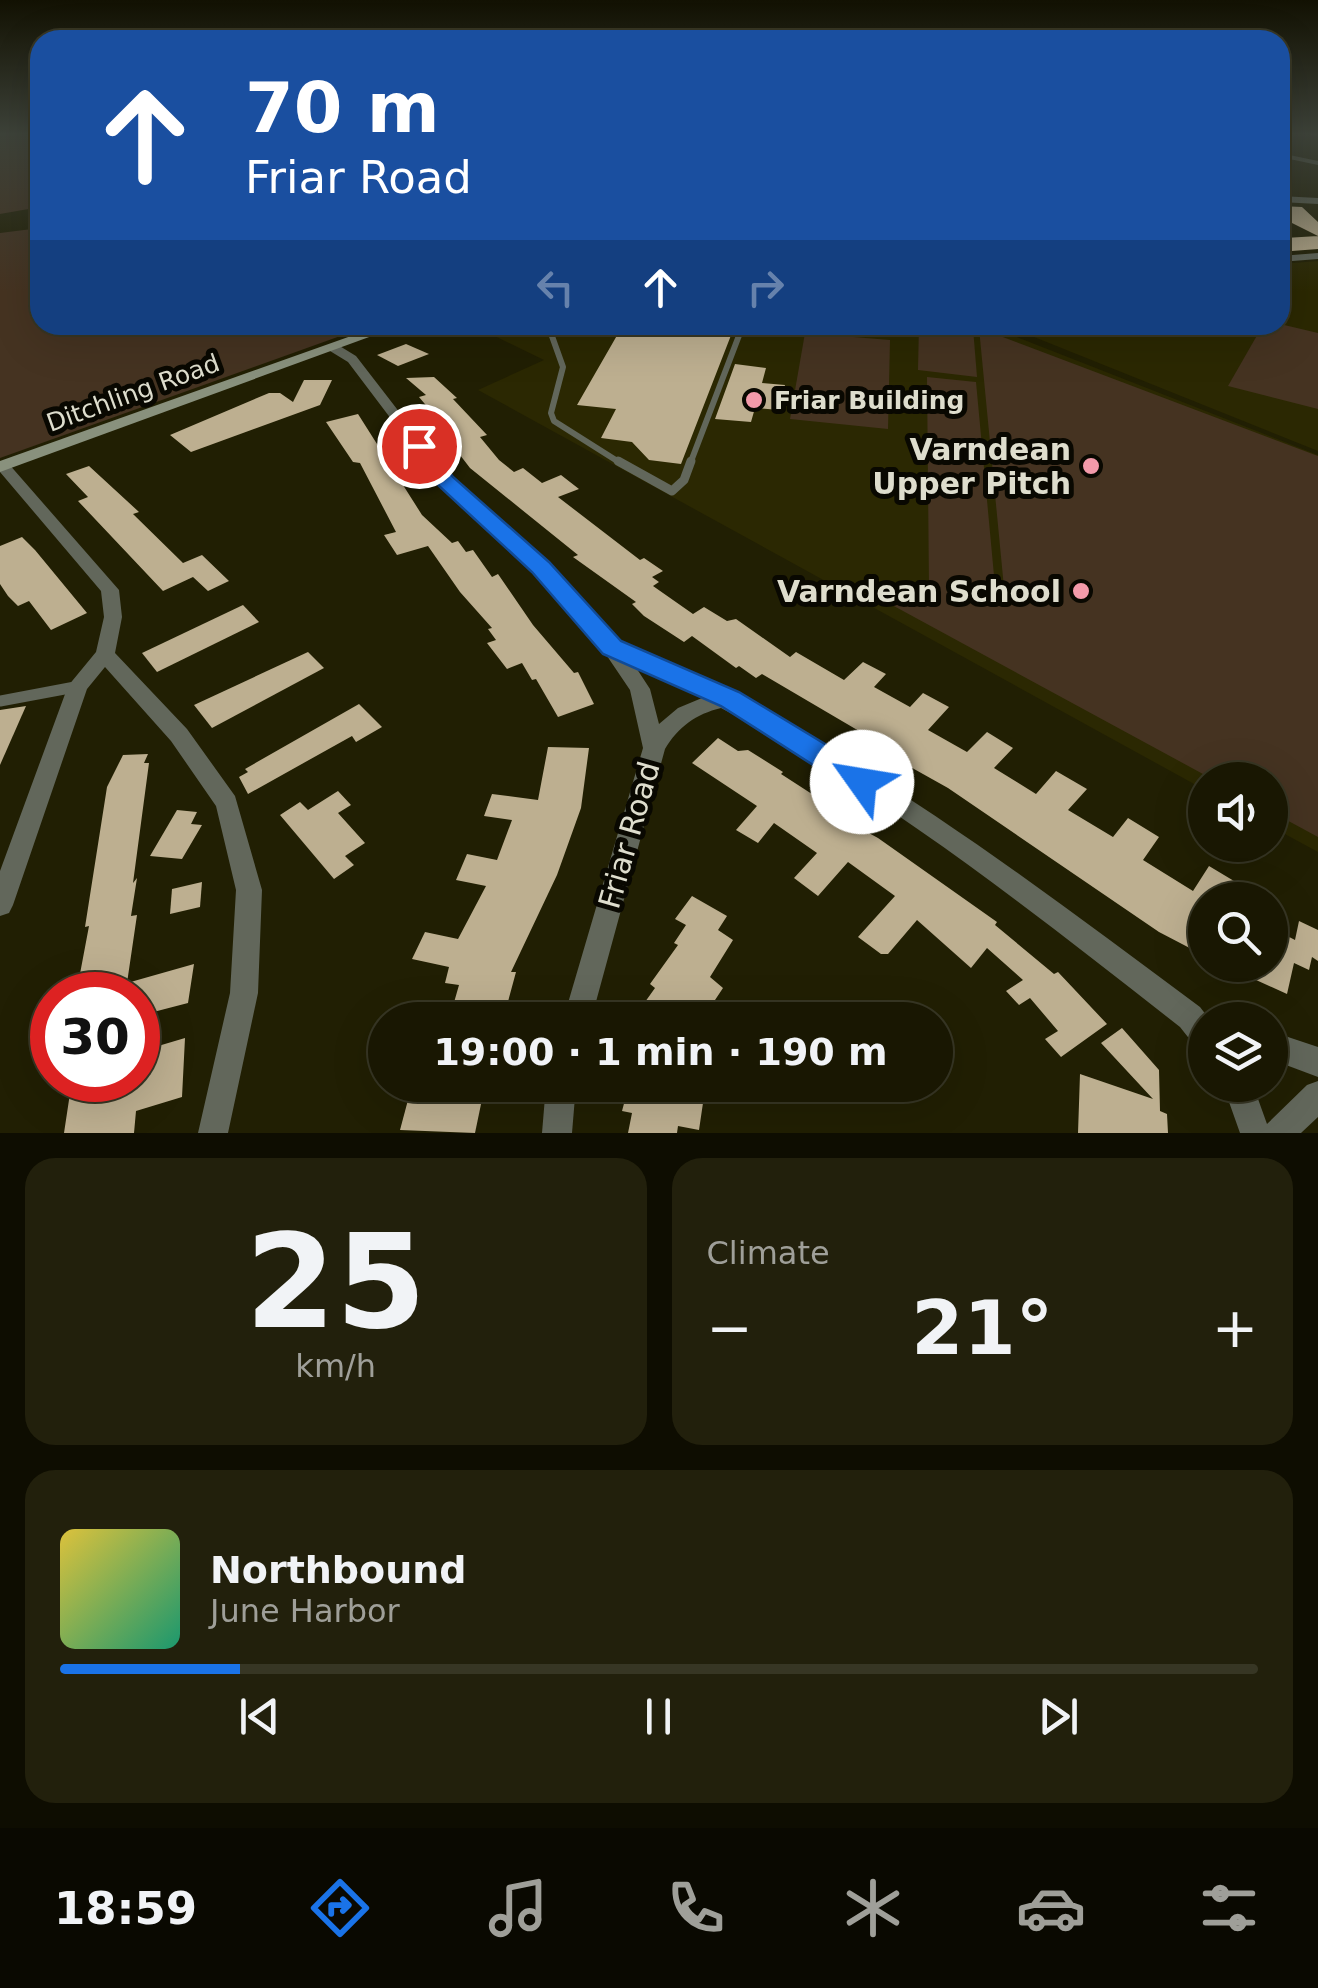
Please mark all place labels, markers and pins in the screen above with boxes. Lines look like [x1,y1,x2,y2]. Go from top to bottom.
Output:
place label: Friar Building [774,386,964,415]
marker: Friar Building [743,389,765,411]
pin [377,404,462,489]
place label: Varndean Upper Pitch [872,432,1071,501]
marker: Varndean Upper Pitch [1080,455,1102,477]
place label: Varndean School [777,574,1061,609]
marker: Varndean School [1070,580,1092,602]

